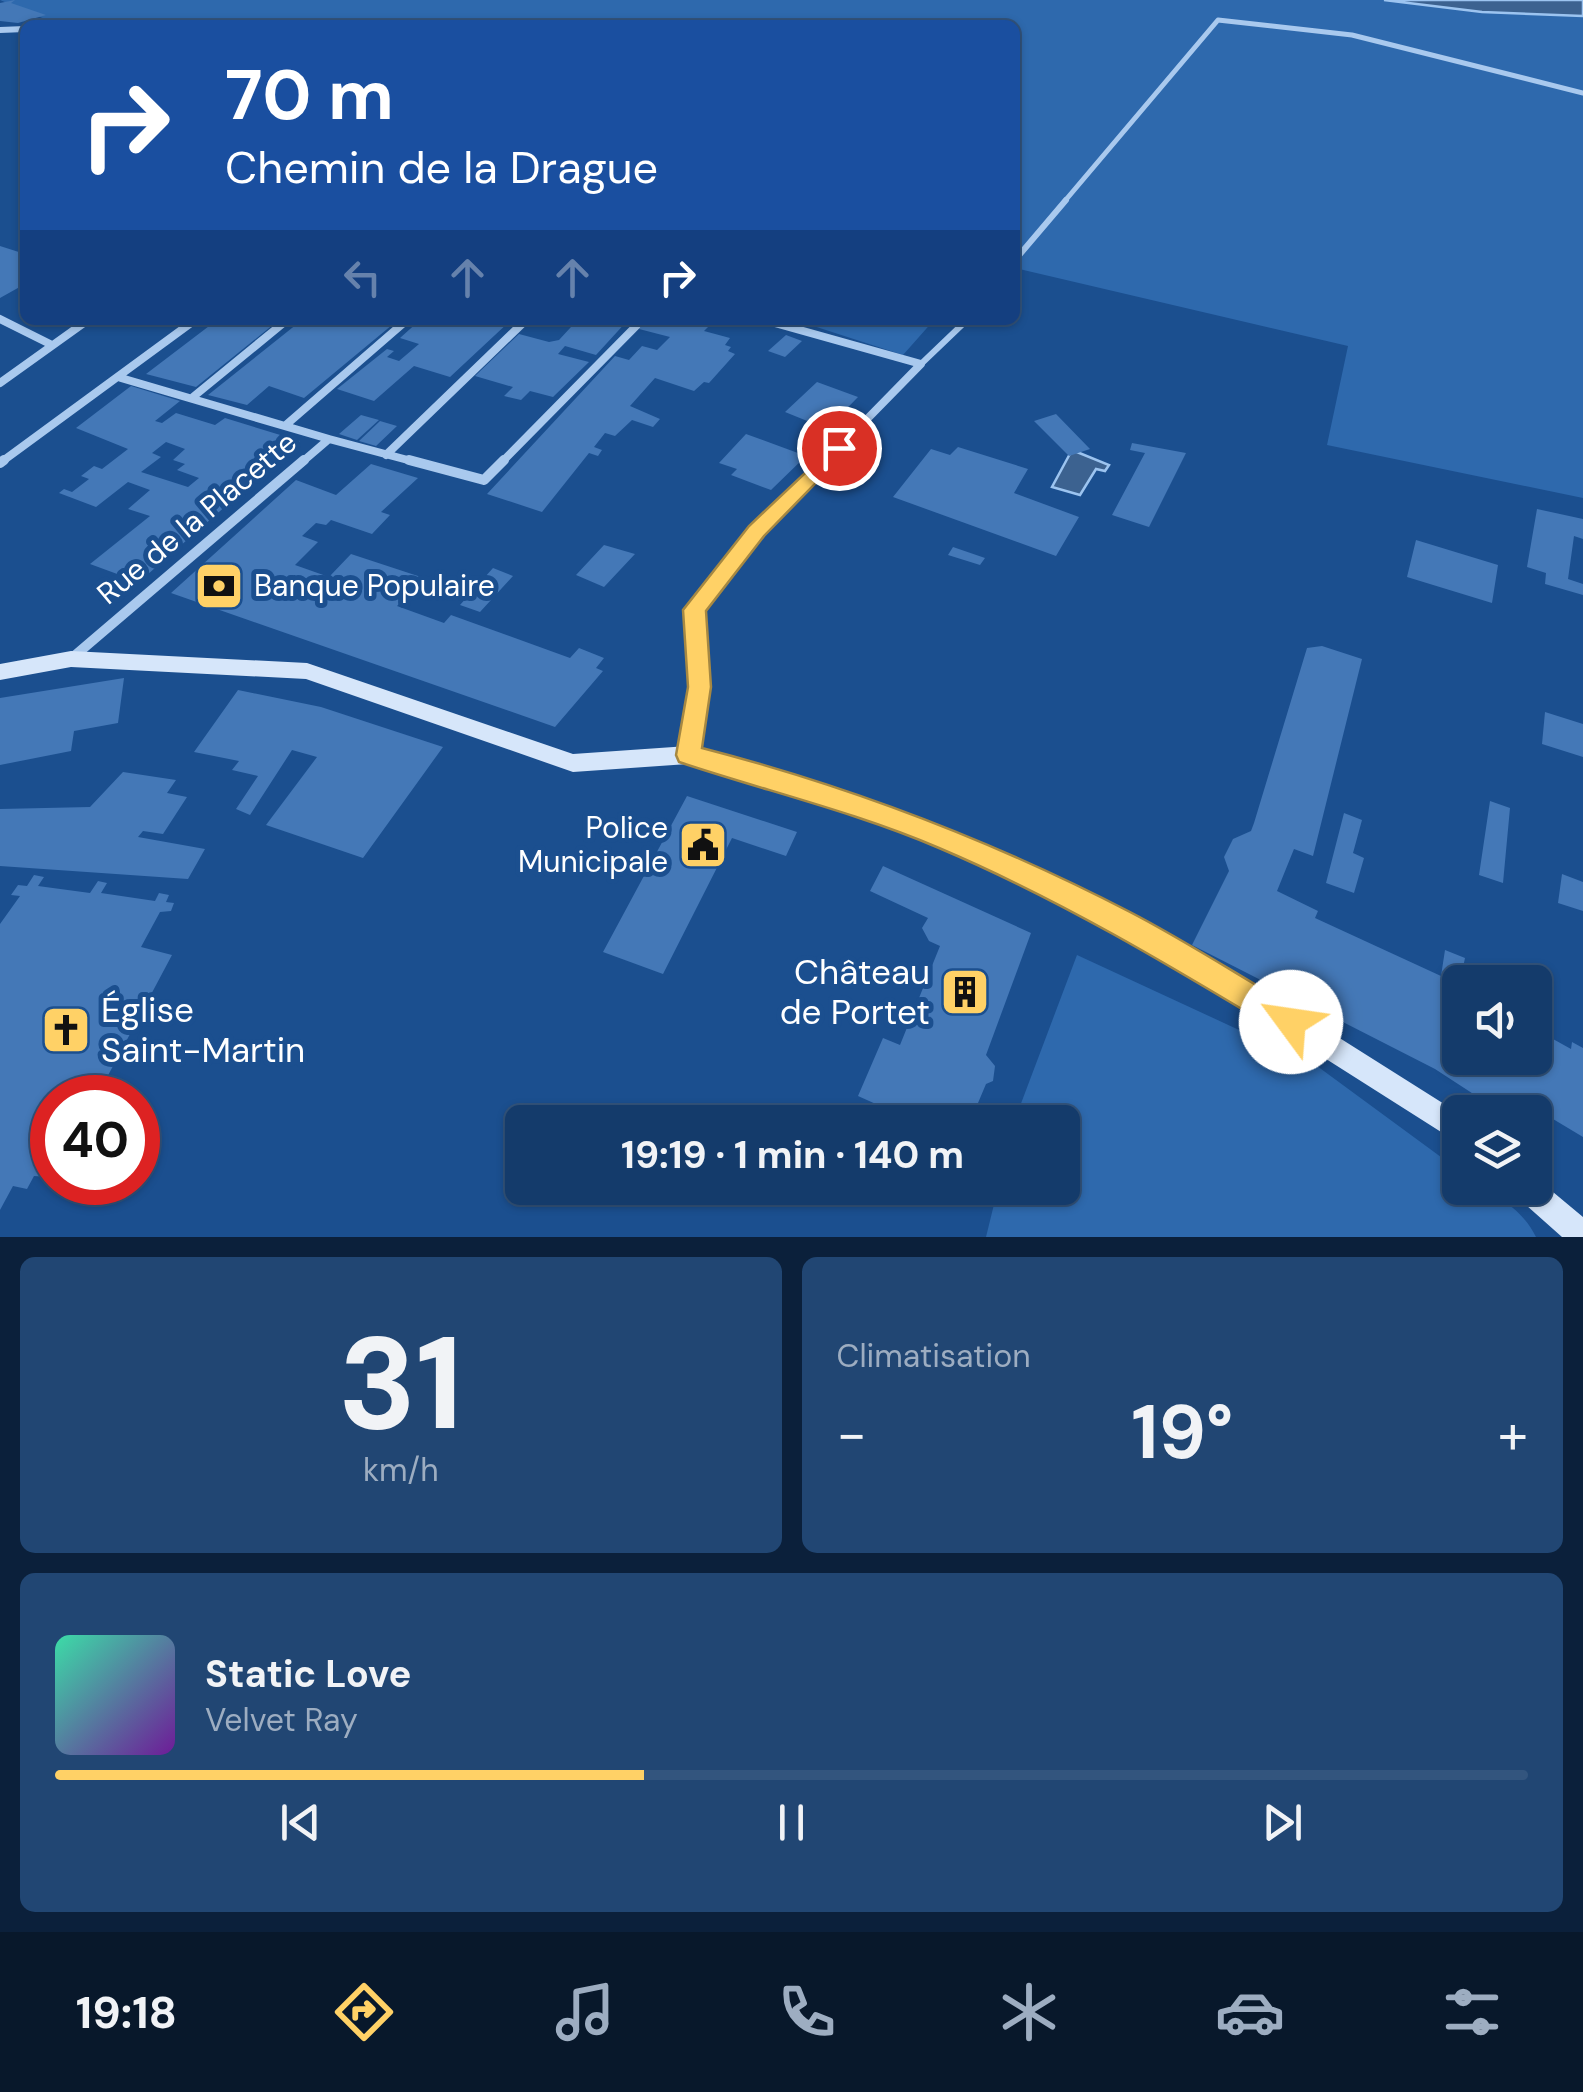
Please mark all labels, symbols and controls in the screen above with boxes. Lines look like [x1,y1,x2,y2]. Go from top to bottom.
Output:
text: 70 m [225,50,394,141]
icon: right [60,60,190,190]
text: Chemin de la Drague [225,138,658,197]
icon: left [335,250,390,305]
icon: ahead [440,250,495,305]
icon: ahead [545,250,600,305]
icon: right [650,250,705,305]
pin [797,406,882,491]
icon: arrive [812,421,867,476]
street label: Rue de la Placette [89,423,305,613]
bank icon: Banque Populaire [193,560,245,612]
place label: Banque Populaire [254,566,495,605]
place label: Police Municipale [518,808,668,881]
public building icon: Police Municipale [677,819,729,871]
place label: Château de Portet [780,949,930,1035]
map controls [1442,965,1552,1205]
button: sound [1442,965,1552,1075]
building icon: Château de Portet [939,966,991,1018]
position arrow [1239,970,1343,1074]
place label: Église Saint-Martin [101,987,305,1073]
church icon: Église Saint-Martin [40,1004,92,1056]
speed limit sign: 40 [30,1075,160,1205]
button: layers [1442,1095,1552,1205]
text: 19:19 · 1 min · 140 m [621,1130,964,1180]
text: 31 [338,1299,463,1468]
text: Climatisation [837,1335,1031,1377]
text: 19° [1131,1384,1233,1481]
text: − [837,1398,867,1470]
text: + [1498,1398,1528,1470]
text: km/h [363,1449,439,1491]
text: Static Love [205,1649,411,1699]
text: Velvet Ray [205,1699,358,1741]
icon: previous [273,1795,328,1850]
icon: pause [764,1795,819,1850]
icon: next [1255,1795,1310,1850]
icon: directions [329,1977,399,2047]
icon: music [550,1977,620,2047]
icon: phone [772,1977,842,2047]
icon: climate [994,1977,1064,2047]
icon: car [1215,1977,1285,2047]
icon: filters [1437,1977,1507,2047]
text: 19:18 [76,1983,177,2042]

